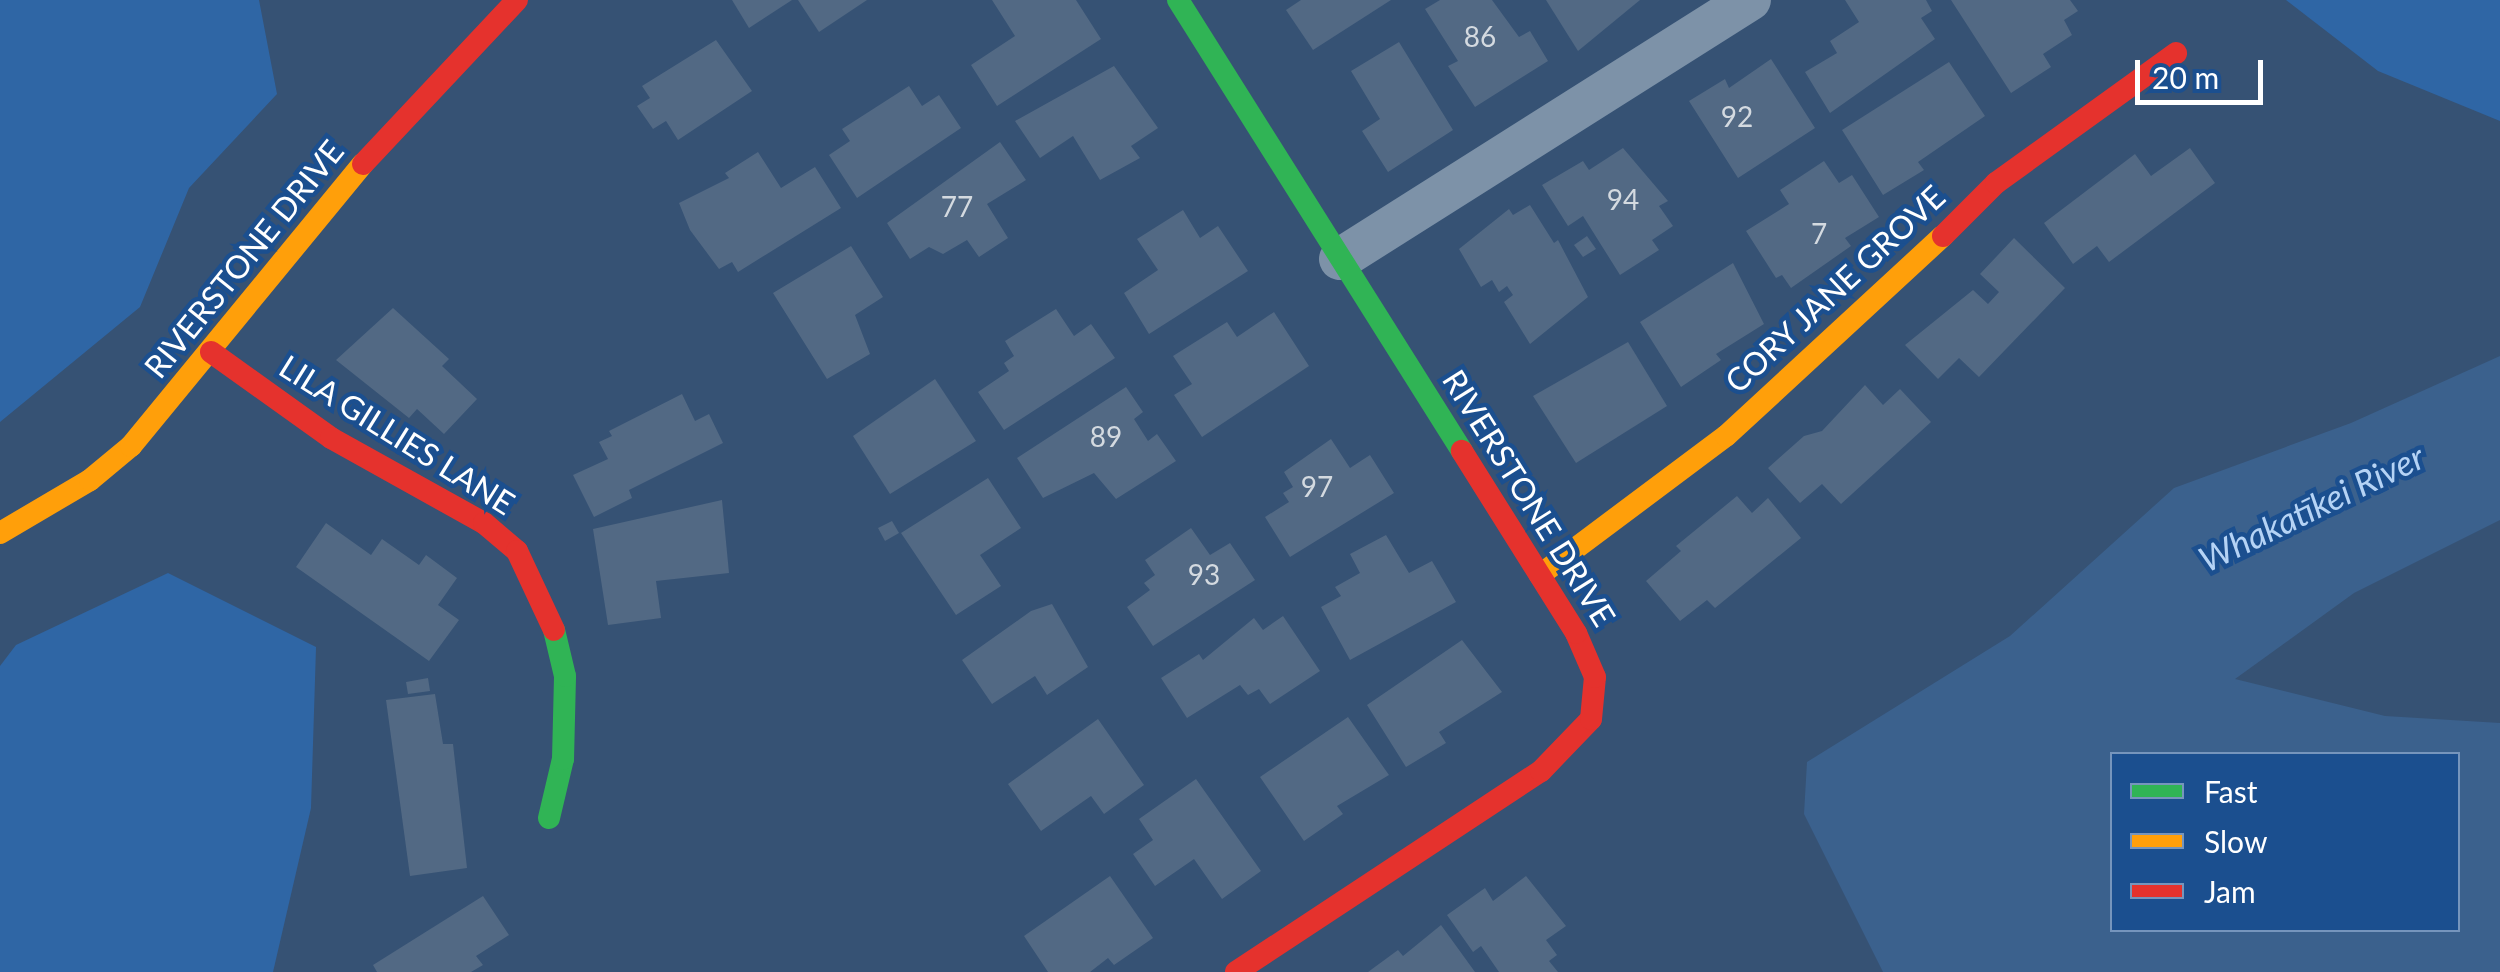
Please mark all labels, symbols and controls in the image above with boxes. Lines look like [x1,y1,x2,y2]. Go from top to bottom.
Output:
house number: 86 [1464,19,1496,53]
scale bar [2140,40,2268,102]
text: 20 m [2152,59,2219,95]
house number: 92 [1721,99,1753,133]
street label: RIVERSTONE DRIVE [136,132,352,386]
street label: CORY JANE GROVE [1717,177,1953,401]
house number: 94 [1607,182,1639,216]
house number: 77 [941,189,973,223]
house number: 7 [1811,216,1827,250]
street label: LILA GILLIES LANE [272,347,522,523]
street label: RIVERSTONE DRIVE [1435,363,1623,633]
house number: 89 [1090,419,1122,453]
water label: Whakatīkei River [2191,434,2431,580]
house number: 97 [1301,469,1333,503]
house number: 93 [1188,557,1220,591]
legend [2110,752,2460,932]
text: Fast [2204,773,2258,809]
text: Slow [2204,823,2267,859]
text: Jam [2204,873,2256,909]

